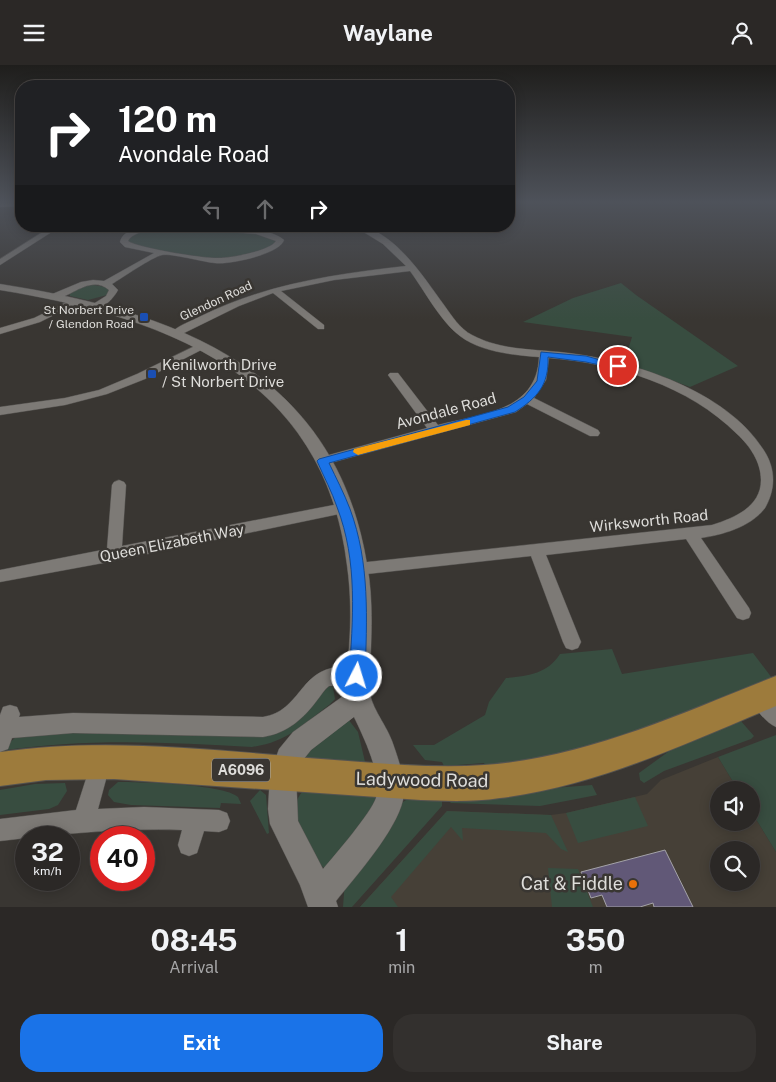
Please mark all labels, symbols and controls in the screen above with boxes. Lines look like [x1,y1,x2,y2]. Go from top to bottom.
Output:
icon: menu [20,19,48,47]
icon: person [728,19,756,47]
text: Waylane [343,20,433,46]
text: 120 m [118,99,217,140]
icon: right [35,100,100,165]
text: Avondale Road [118,141,269,167]
icon: left [198,195,226,223]
icon: ahead [251,195,279,223]
icon: right [304,195,332,223]
street label: Glendon Road [178,278,254,324]
place label: St Norbert Drive / Glendon Road [43,303,134,331]
marker: St Norbert Drive / Glendon Road [138,311,150,323]
pin [597,345,639,387]
icon: arrive [604,352,632,380]
place label: Kenilworth Drive / St Norbert Drive [162,356,284,390]
marker: Kenilworth Drive / St Norbert Drive [146,368,158,380]
street label: Avondale Road [394,389,498,432]
street label: Wirksworth Road [589,506,709,535]
street label: Queen Elizabeth Way [98,520,246,565]
position arrow [330,649,382,701]
road number: A6096 [212,759,270,781]
street label: Ladywood Road [356,768,488,791]
map controls [710,781,760,891]
button: sound [710,781,760,831]
speed limit sign: 40 [90,826,155,891]
text: 32 [31,837,64,867]
button: search [710,841,760,891]
text: km/h [33,864,62,878]
place label: Cat & Fiddle [521,873,623,894]
marker: Cat & Fiddle [627,878,639,890]
text: 08:45 [151,922,238,958]
text: 1 [395,922,408,958]
text: 350 [566,922,625,958]
text: Arrival [169,958,219,977]
text: min [388,958,415,977]
text: m [589,958,603,977]
button: Exit [20,1014,383,1072]
button: Share [393,1014,756,1072]

